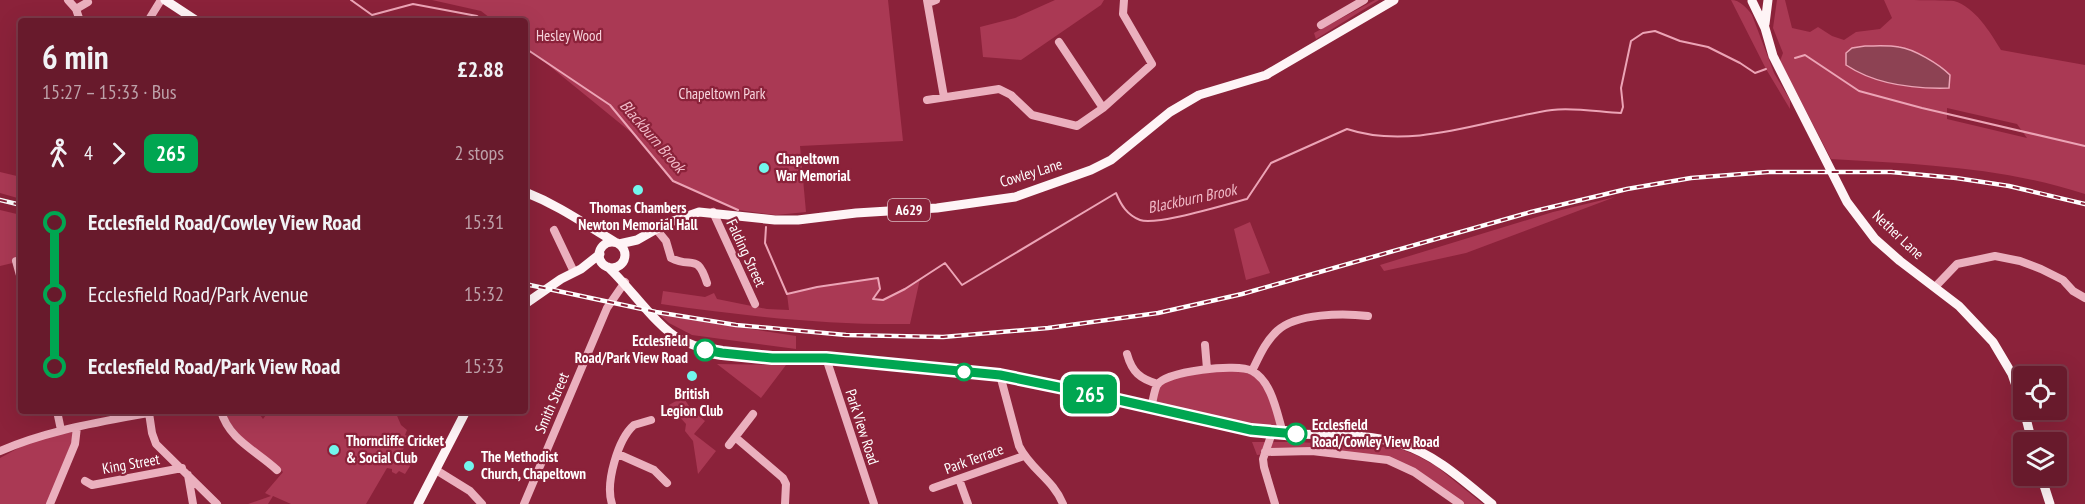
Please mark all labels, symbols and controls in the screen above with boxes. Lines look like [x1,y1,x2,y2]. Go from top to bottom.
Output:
park label: Hesley Wood [536,26,602,45]
text: 6 min [42,35,109,78]
text: £2.88 [457,55,504,83]
text: 15:27 – 15:33 · Bus [42,79,177,105]
park label: Chapeltown Park [679,84,766,103]
water label: Blackburn Brook [616,95,691,178]
icon: walk [42,137,75,170]
icon: forward [102,137,135,170]
text: 4 [84,140,93,166]
text: 265 [156,140,186,167]
text: 2 stops [455,140,504,166]
place label: Chapeltown War Memorial [775,149,851,185]
street label: Cowley Lane [997,154,1064,191]
marker: Chapeltown War Memorial [757,161,771,175]
water label: Blackburn Brook [1146,178,1240,217]
marker: Thomas Chambers Newton Memorial Hall [631,183,645,197]
place label: Thomas Chambers Newton Memorial Hall [578,198,698,234]
road number: A629 [888,199,930,221]
street label: Nether Lane [1869,206,1928,263]
text: Ecclesfield Road/Cowley View Road [88,208,361,236]
text: 15:31 [464,209,504,235]
street label: Falding Street [722,216,770,290]
text: Ecclesfield Road/Park Avenue [88,280,308,308]
text: 15:32 [464,281,504,307]
place label: Ecclesfield Road/Park View Road [575,331,688,367]
marker: Ecclesfield Road/Park View Road [694,339,716,361]
text: Ecclesfield Road/Park View Road [88,352,340,380]
text: 15:33 [464,353,504,379]
unlabelled marker [955,363,973,381]
map controls [2013,366,2067,486]
button: locate [2013,366,2067,420]
street label: Smith Street [530,369,573,436]
marker: British Legion Club [685,369,699,383]
line badge: 265 [1056,374,1124,414]
text: 265 [1075,381,1105,408]
place label: British Legion Club [661,384,724,420]
street label: Park View Road [841,387,884,467]
place label: Ecclesfield Road/Cowley View Road [1312,415,1440,451]
marker: Ecclesfield Road/Cowley View Road [1285,423,1307,445]
place label: Thorncliffe Cricket & Social Club [346,431,444,467]
button: layers [2013,432,2067,486]
street label: Park Terrace [942,439,1006,478]
marker: Thorncliffe Cricket & Social Club [327,443,341,457]
place label: The Methodist Church, Chapeltown [481,447,586,483]
street label: King Street [101,449,161,478]
marker: The Methodist Church, Chapeltown [462,459,476,473]

